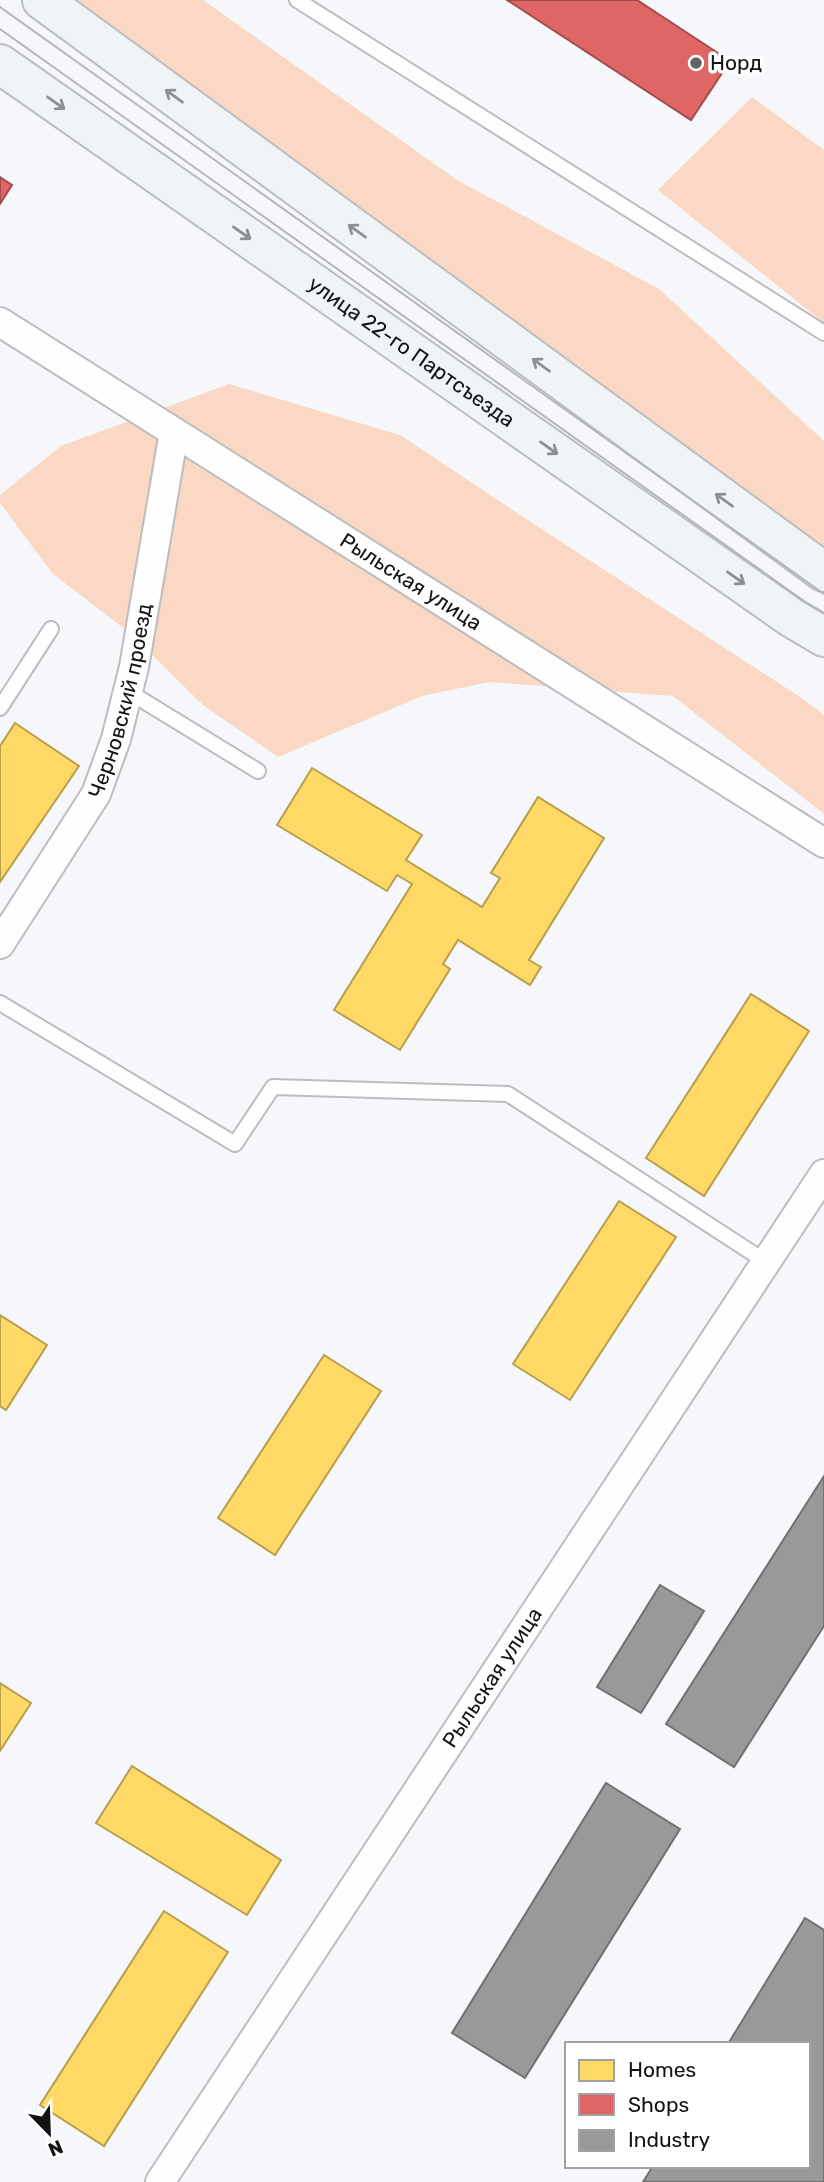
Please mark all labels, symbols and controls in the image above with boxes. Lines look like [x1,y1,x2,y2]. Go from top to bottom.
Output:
place label: Норд [710,50,762,75]
marker: Норд [688,55,704,71]
one-way arrow [165,89,184,104]
one-way arrow [46,96,65,110]
one-way arrow [348,224,367,238]
one-way arrow [232,226,251,240]
street label: улица 22-го Партсъезда [304,271,520,432]
one-way arrow [532,358,551,372]
one-way arrow [539,441,558,455]
one-way arrow [715,492,734,507]
street label: Рыльская улица [336,527,486,635]
one-way arrow [726,571,745,586]
street label: Черновский проезд [83,601,157,801]
street label: Рыльская улица [437,1603,547,1752]
legend [565,2042,810,2168]
text: Homes [628,2057,696,2082]
text: Shops [628,2092,689,2117]
north arrow [14,2098,84,2168]
text: Industry [628,2127,710,2152]
text: N [45,2135,66,2161]

